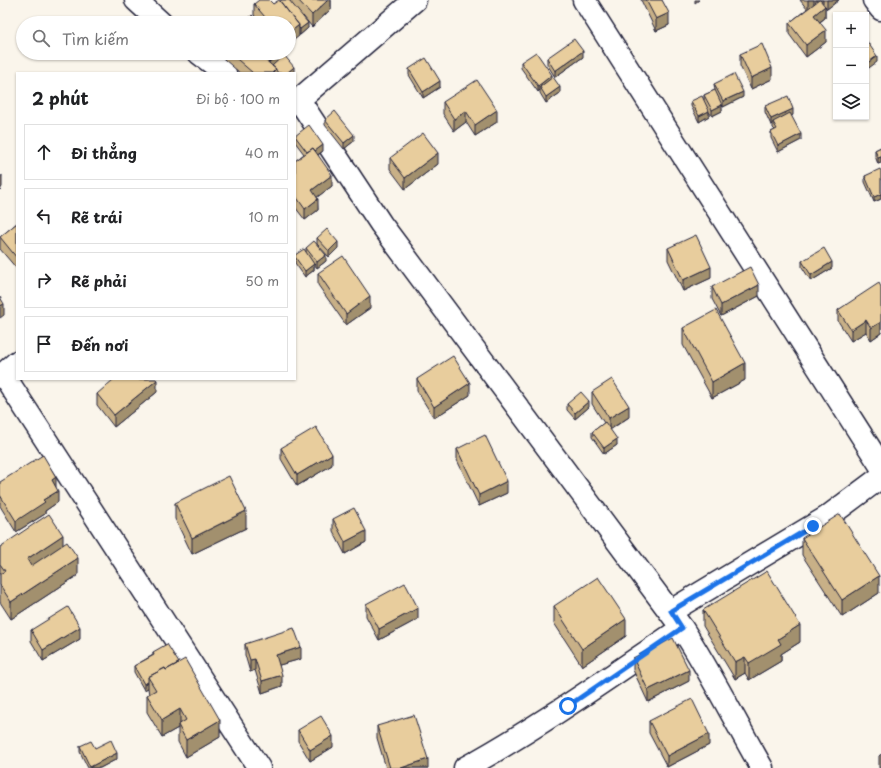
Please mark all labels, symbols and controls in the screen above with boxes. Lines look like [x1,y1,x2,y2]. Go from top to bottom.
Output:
map controls [833,12,869,120]
button: + [833,12,869,48]
search box [16,16,296,60]
icon: search [30,27,52,49]
text: Tìm kiếm [62,27,129,50]
button: − [833,48,869,84]
button: layers [833,84,869,120]
text: 2 phút [32,85,89,111]
text: Đi bộ · 100 m [196,89,280,108]
icon: ahead [33,141,55,163]
text: Đi thẳng [71,141,137,164]
text: 40 m [245,143,279,162]
icon: left [33,205,55,227]
text: Rẽ trái [71,205,122,228]
text: 10 m [249,207,279,226]
icon: right [33,269,55,291]
text: Rẽ phải [71,269,127,292]
text: 50 m [245,271,279,290]
icon: arrive [33,333,55,355]
text: Đến nơi [71,333,128,356]
route end [804,517,822,535]
route start [559,697,577,715]

